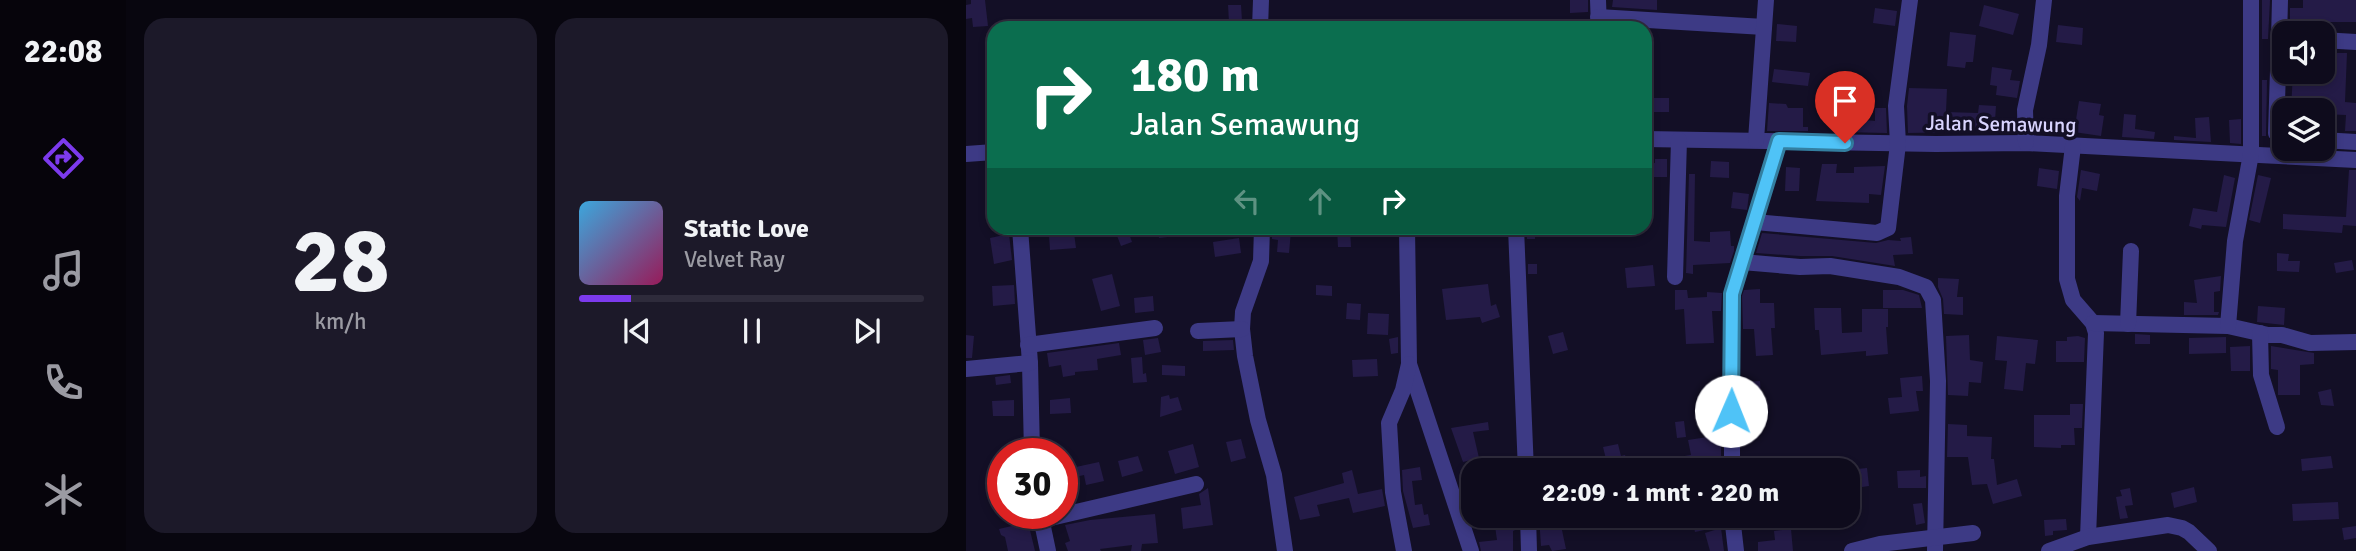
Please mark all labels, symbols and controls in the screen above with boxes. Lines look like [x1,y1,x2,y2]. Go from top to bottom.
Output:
map controls [2272,21,2335,161]
button: sound [2272,21,2335,84]
text: 22:08 [24,32,102,71]
text: 180 m [1130,45,1260,105]
icon: right [1015,49,1106,140]
pin [1815,71,1875,143]
icon: arrive [1826,82,1864,120]
button: layers [2272,98,2335,161]
text: Jalan Semawung [1130,105,1360,144]
street label: Jalan Semawung [1925,110,2077,138]
icon: directions [39,134,88,183]
icon: left [1228,182,1266,220]
icon: ahead [1301,182,1339,220]
icon: right [1374,182,1412,220]
text: 28 [291,205,390,318]
text: Static Love [684,213,809,245]
text: Velvet Ray [684,245,785,274]
icon: music [39,246,88,295]
text: km/h [314,307,367,336]
icon: previous [618,312,656,350]
icon: pause [733,312,771,350]
icon: next [848,312,886,350]
icon: phone [39,358,88,407]
position arrow [1694,374,1768,448]
speed limit sign: 30 [987,438,1078,529]
icon: climate [39,470,88,519]
text: 22:09 · 1 mnt · 220 m [1542,477,1779,509]

